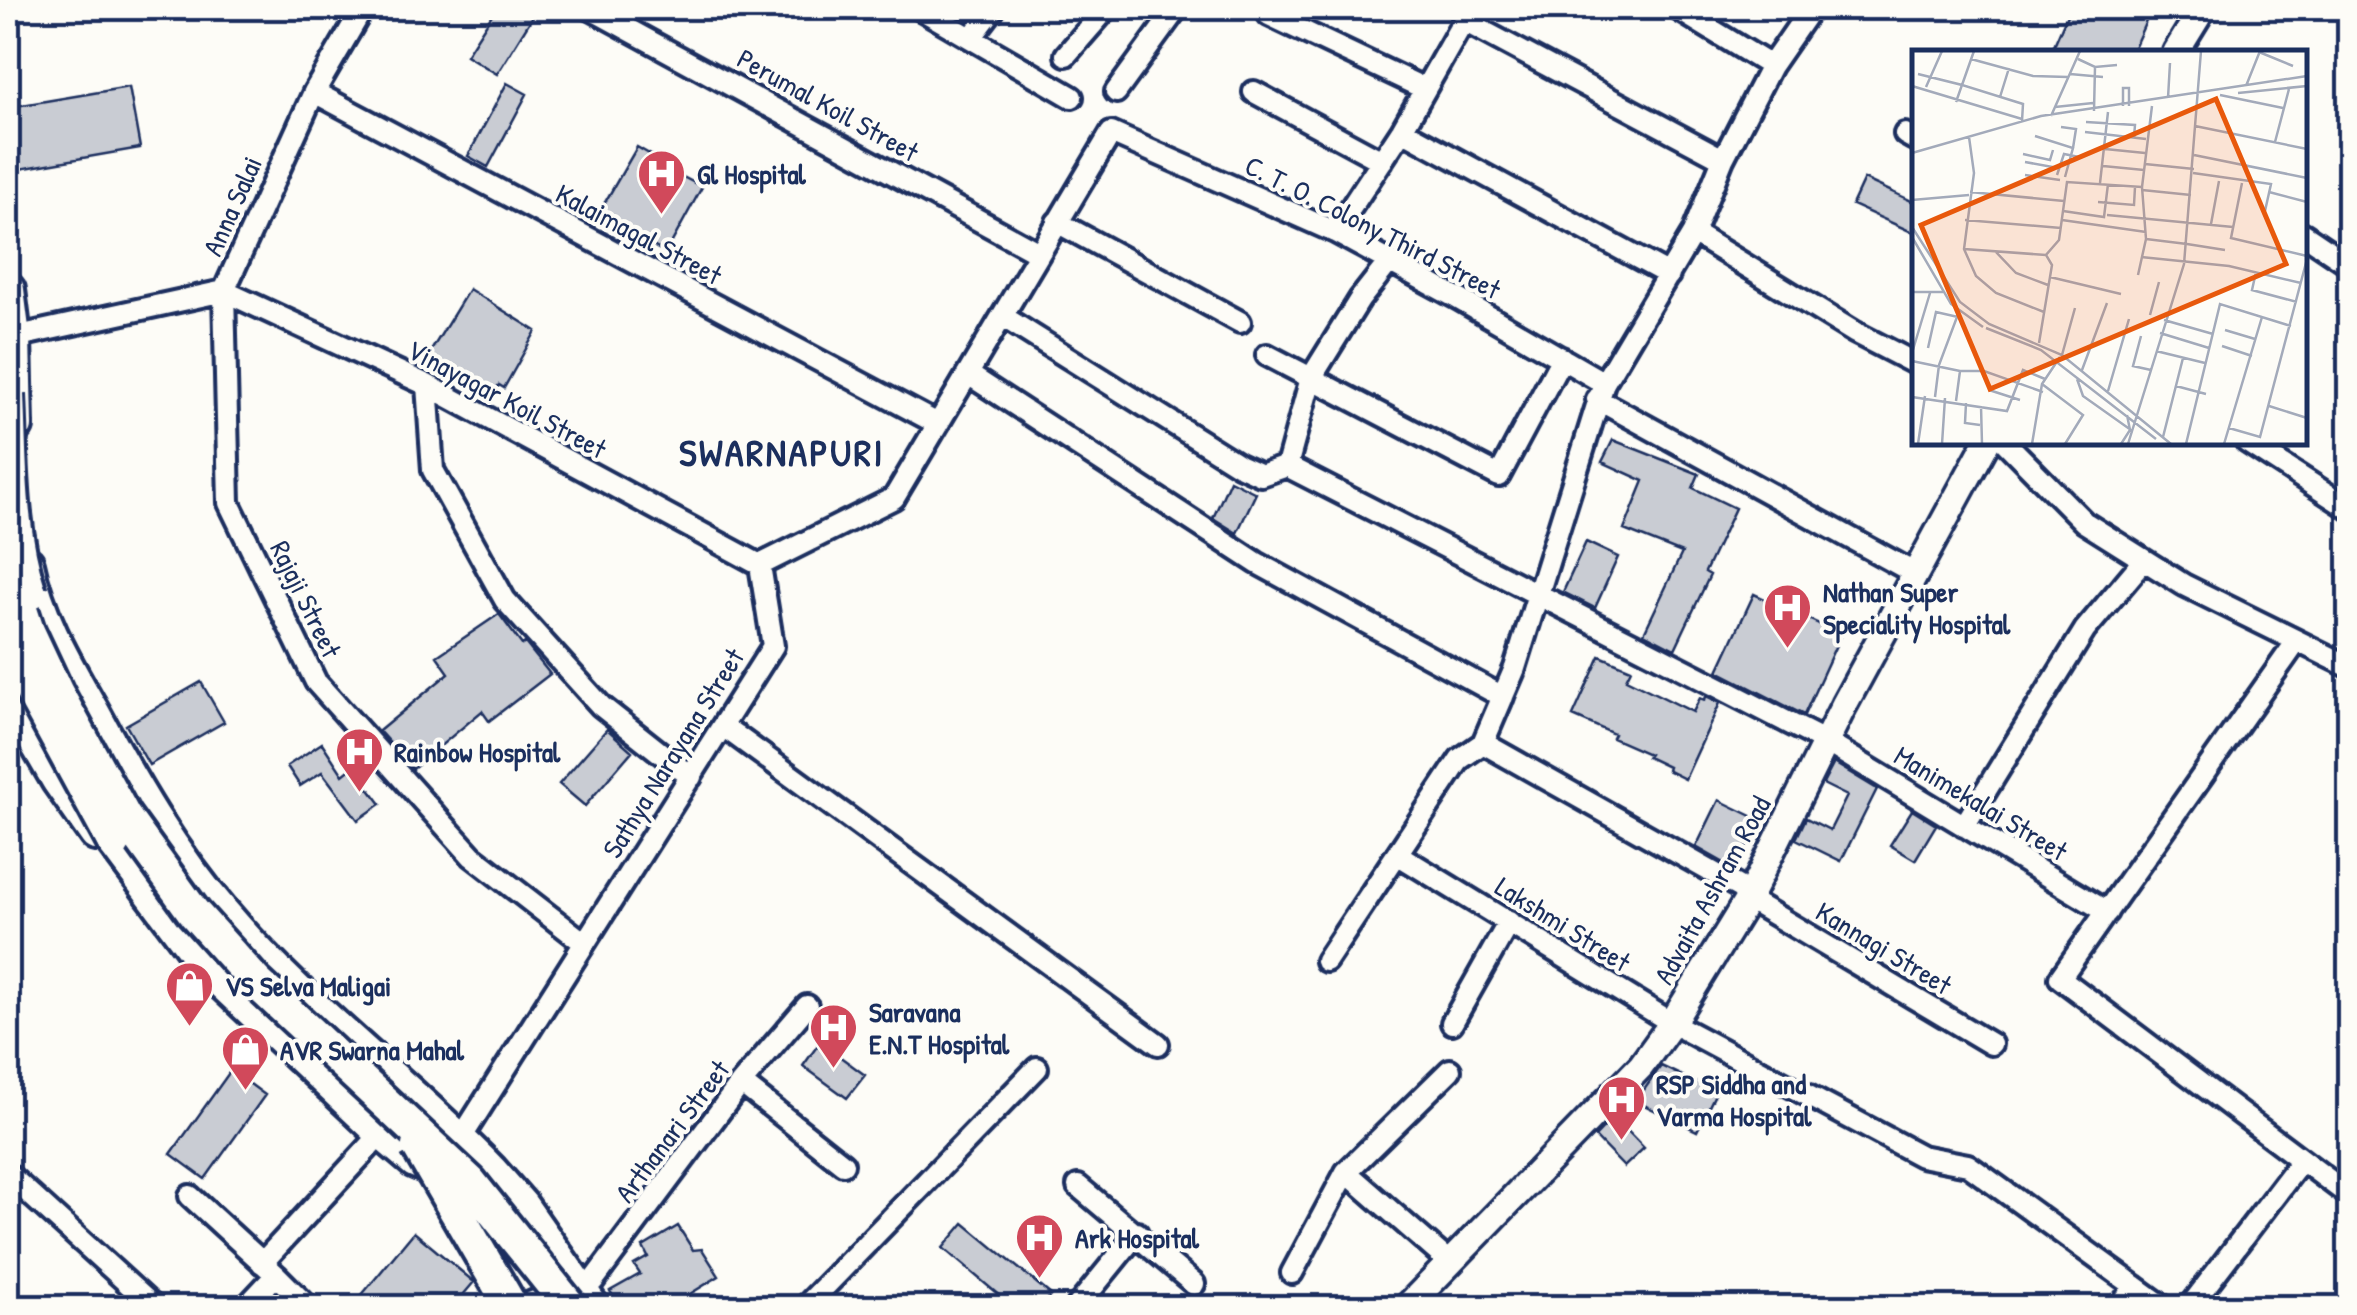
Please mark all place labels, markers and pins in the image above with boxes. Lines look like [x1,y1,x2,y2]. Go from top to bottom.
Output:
hospital icon: Gl Hospital [636,148,688,216]
place label: Gl Hospital [697,155,806,194]
place label: Nathan Super Speciality Hospital [1823,573,2011,644]
hospital icon: Nathan Super Speciality Hospital [1762,582,1814,650]
hospital icon: Rainbow Hospital [333,726,385,794]
place label: Rainbow Hospital [394,733,561,772]
shop icon: VS Selva Maligai [164,960,216,1028]
place label: VS Selva Maligai [225,967,391,1006]
place label: Saravana E.N.T Hospital [869,993,1010,1064]
hospital icon: Saravana E.N.T Hospital [808,1002,860,1070]
shop icon: AVR Swarna Mahal [219,1024,271,1092]
place label: AVR Swarna Mahal [280,1031,465,1069]
place label: RSP Siddha and Varma Hospital [1656,1065,1812,1136]
hospital icon: RSP Siddha and Varma Hospital [1595,1074,1647,1142]
hospital icon: Ark Hospital [1014,1212,1066,1280]
place label: Ark Hospital [1075,1219,1200,1258]

